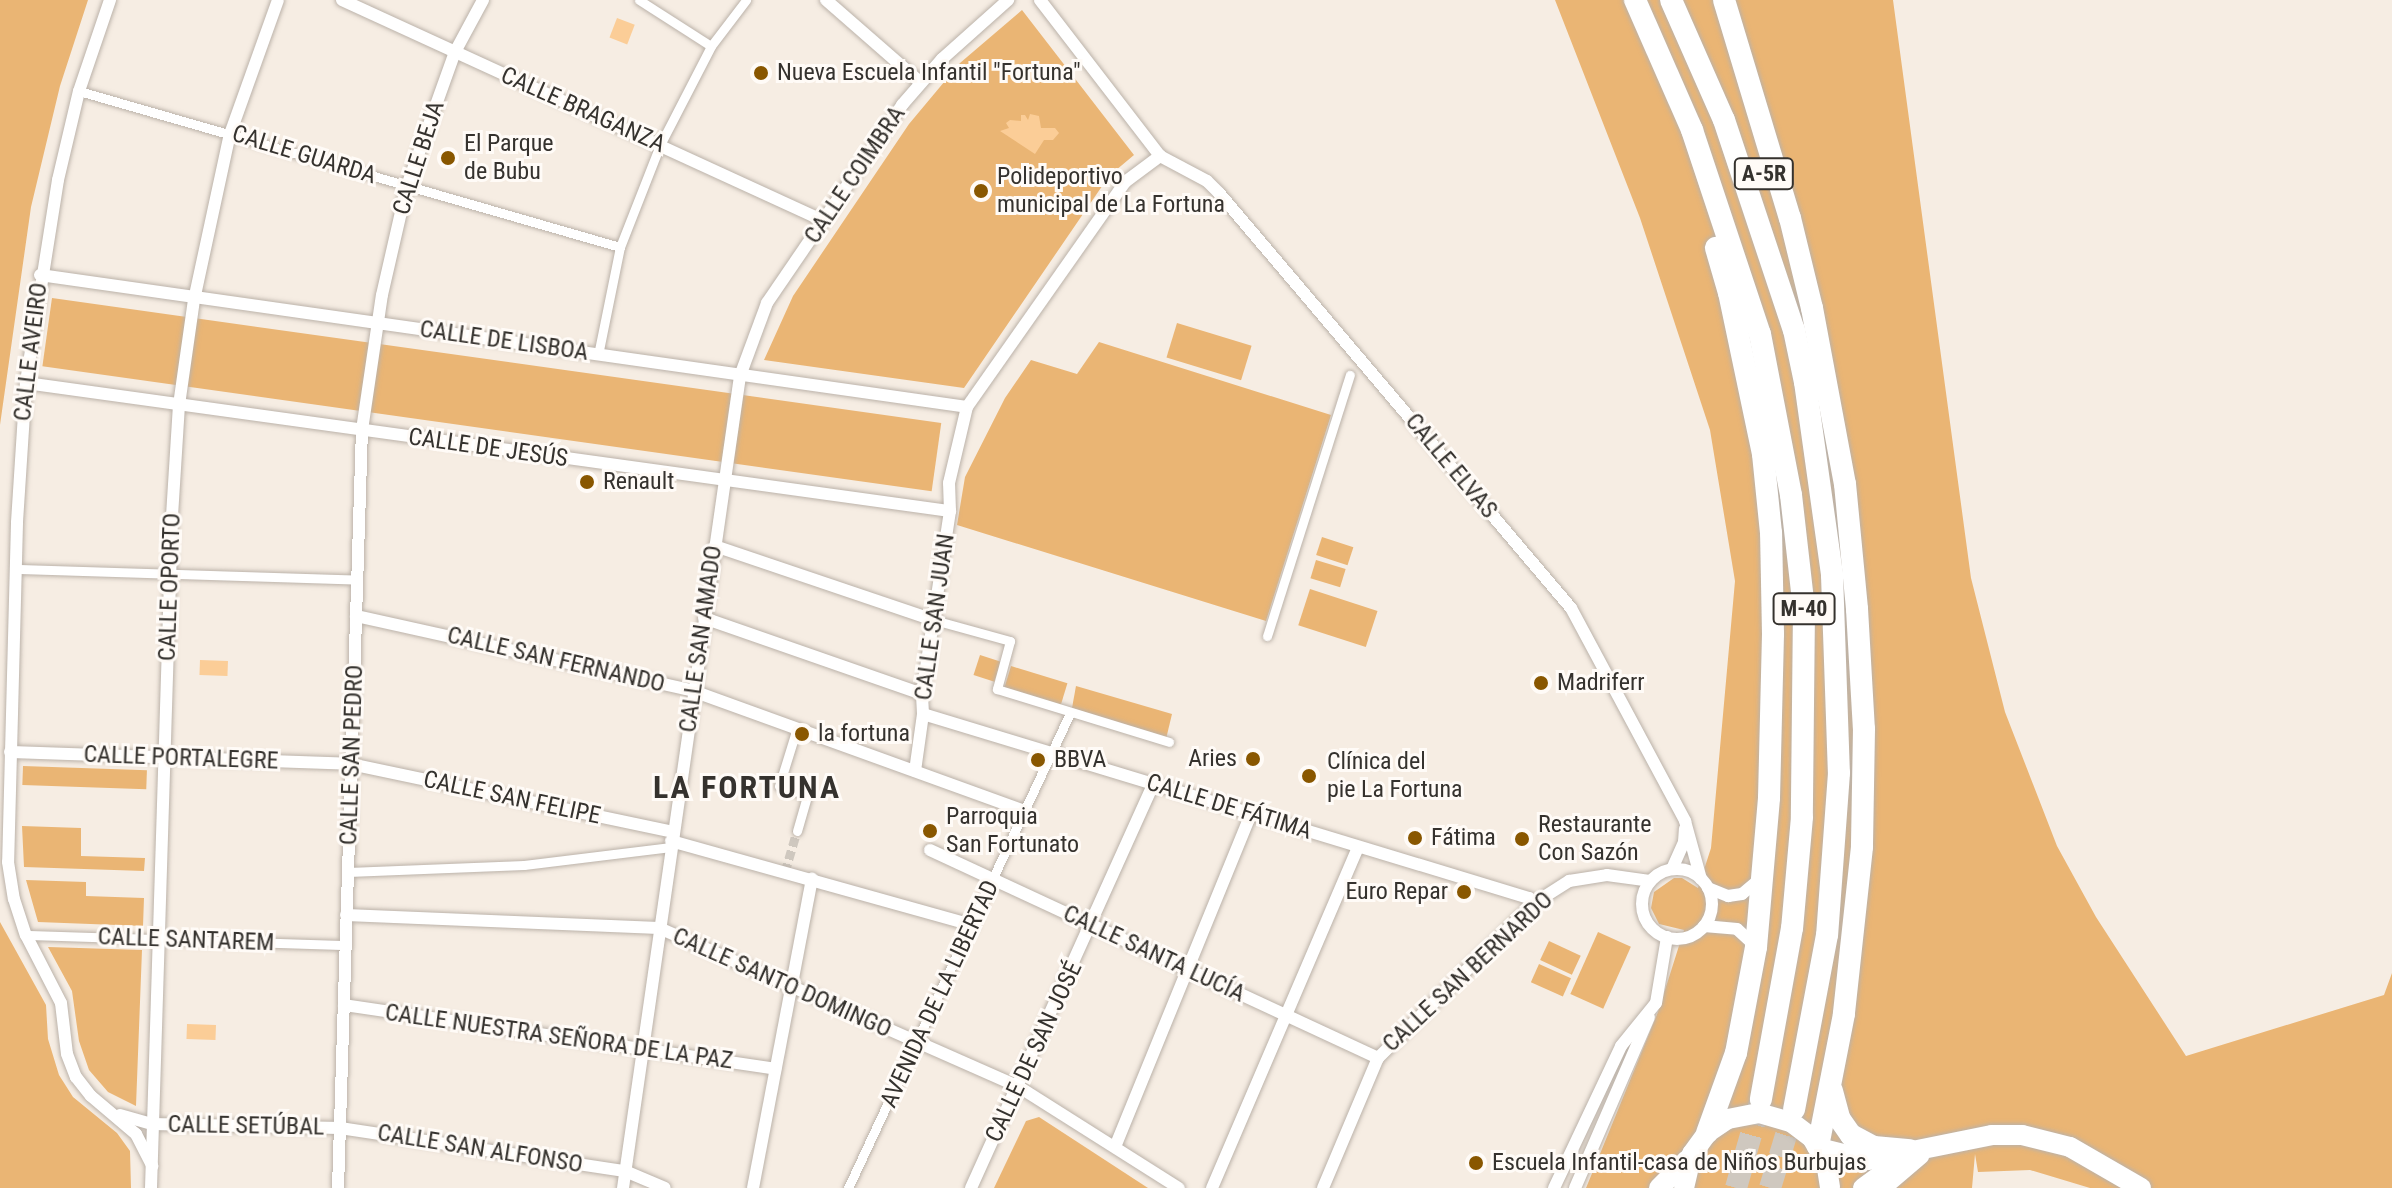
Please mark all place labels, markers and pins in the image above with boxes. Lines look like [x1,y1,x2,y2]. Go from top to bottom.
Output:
place label: Nueva Escuela Infantil "Fortuna" [777,59,1081,87]
marker: Nueva Escuela Infantil "Fortuna" [752,64,770,82]
place label: El Parque de Bubu [464,130,554,186]
marker: El Parque de Bubu [439,149,457,167]
place label: Polideportivo municipal de La Fortuna [997,163,1225,219]
marker: Polideportivo municipal de La Fortuna [972,182,990,200]
place label: Renault [603,468,674,496]
marker: Renault [578,473,596,491]
place label: Madriferr [1557,669,1645,697]
marker: Madriferr [1532,674,1550,692]
place label: la fortuna [818,720,910,748]
marker: la fortuna [793,725,811,743]
place label: Aries [1188,745,1237,773]
place label: BBVA [1054,746,1106,774]
place label: Clínica del pie La Fortuna [1327,748,1463,804]
marker: Aries [1244,750,1262,768]
marker: BBVA [1029,751,1047,769]
marker: Clínica del pie La Fortuna [1298,765,1320,787]
place label: Parroquia San Fortunato [946,803,1079,859]
place label: Restaurante Con Sazón [1538,811,1651,867]
marker: Parroquia San Fortunato [921,822,939,840]
place label: Fátima [1431,824,1496,852]
marker: Fátima [1406,829,1424,847]
marker: Restaurante Con Sazón [1513,830,1531,848]
place label: Euro Repar [1345,878,1448,906]
marker: Euro Repar [1455,883,1473,901]
place label: Escuela Infantil-casa de Niños Burbujas [1492,1149,1867,1177]
marker: Escuela Infantil-casa de Niños Burbujas [1467,1154,1485,1172]

